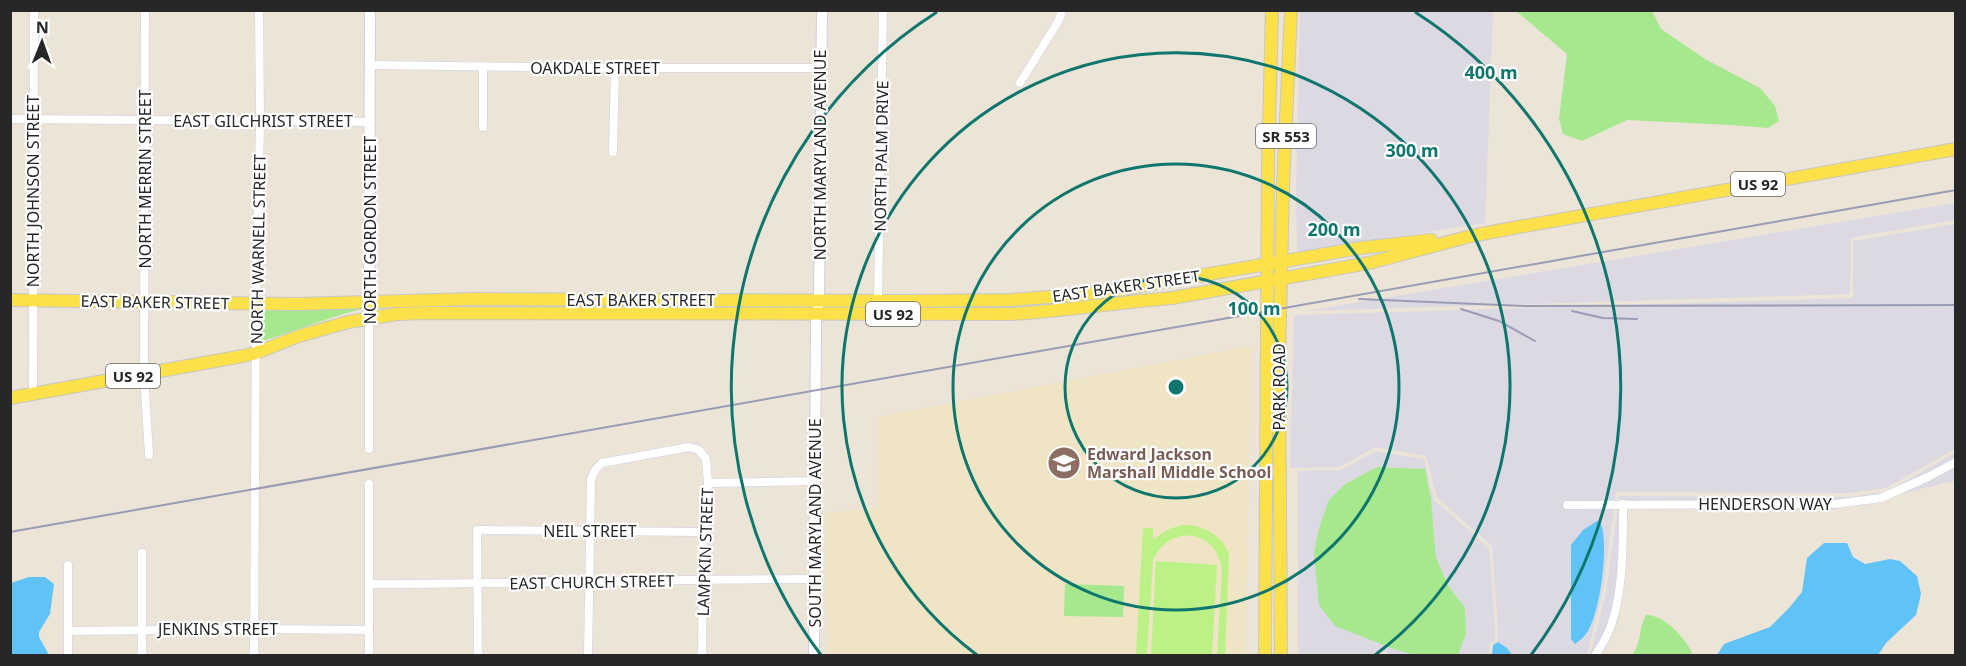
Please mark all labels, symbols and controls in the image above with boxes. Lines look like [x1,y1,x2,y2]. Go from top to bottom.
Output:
north arrow [12,12,72,72]
text: N [36,16,49,38]
street label: NORTH MARYLAND AVENUE [809,50,831,260]
street label: OAKDALE STREET [530,57,660,79]
text: 400 m [1464,60,1518,84]
street label: NORTH PALM DRIVE [869,80,893,232]
street label: NORTH MERRIN STREET [134,89,156,268]
street label: NORTH JOHNSON STREET [22,95,44,287]
street label: EAST GILCHRIST STREET [173,110,353,132]
road number: SR 553 [1256,124,1316,148]
street label: NORTH GORDON STREET [359,136,381,324]
text: 300 m [1385,138,1439,162]
street label: NORTH WARNELL STREET [245,154,271,344]
road number: US 92 [1731,172,1785,196]
text: 200 m [1307,217,1361,241]
street label: EAST BAKER STREET [1051,265,1201,307]
street label: EAST BAKER STREET [567,289,716,311]
street label: EAST BAKER STREET [80,290,230,314]
text: 100 m [1227,296,1281,320]
road number: US 92 [866,302,920,326]
street label: PARK ROAD [1268,343,1290,431]
road number: US 92 [106,364,160,388]
centre of rings [1166,377,1186,397]
street label: SOUTH MARYLAND AVENUE [804,418,826,628]
place label: Edward Jackson Marshall Middle School [1087,443,1271,483]
school or university icon: Edward Jackson Marshall Middle School [1046,445,1082,481]
street label: LAMPKIN STREET [692,487,718,617]
street label: HENDERSON WAY [1698,493,1833,515]
street label: NEIL STREET [543,520,637,542]
street label: EAST CHURCH STREET [509,570,675,594]
street label: JENKINS STREET [156,618,278,640]

